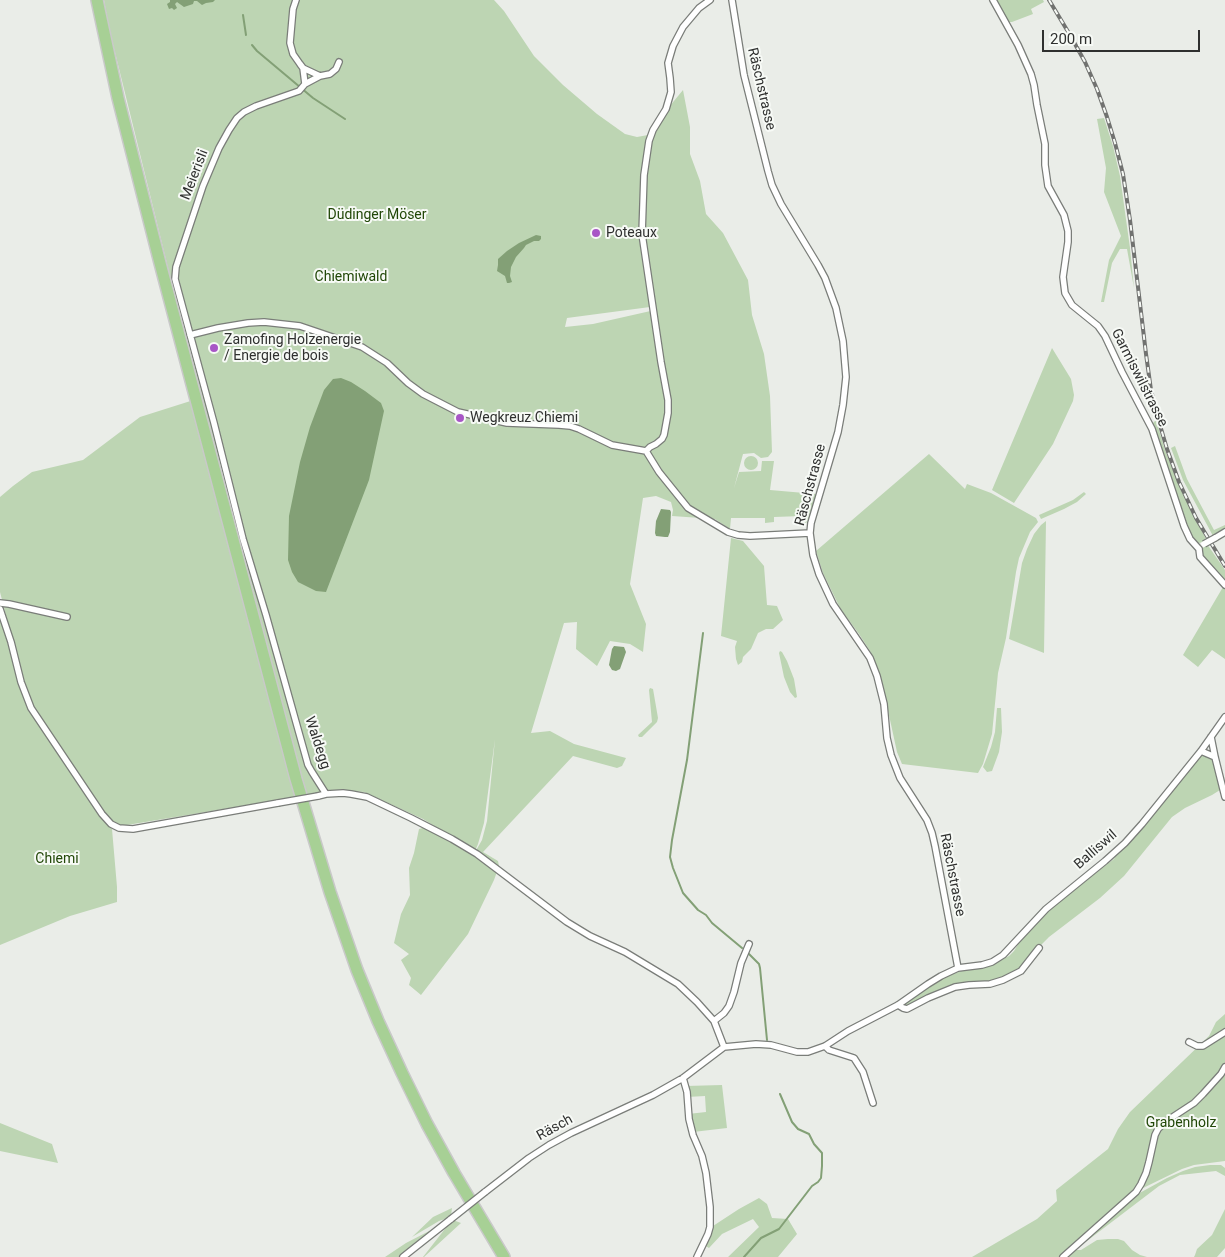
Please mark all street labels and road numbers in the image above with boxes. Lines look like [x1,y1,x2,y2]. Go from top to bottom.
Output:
street label: Räschstrasse [743,46,779,132]
street label: Meierisli [178,147,212,203]
street label: Garmiswilstrasse [1107,326,1171,430]
street label: Räschstrasse [792,442,830,528]
street label: Waldegg [301,715,333,771]
street label: Balliswil [1071,827,1121,873]
street label: Räschstrasse [936,832,968,918]
street label: Räsch [534,1111,576,1145]

